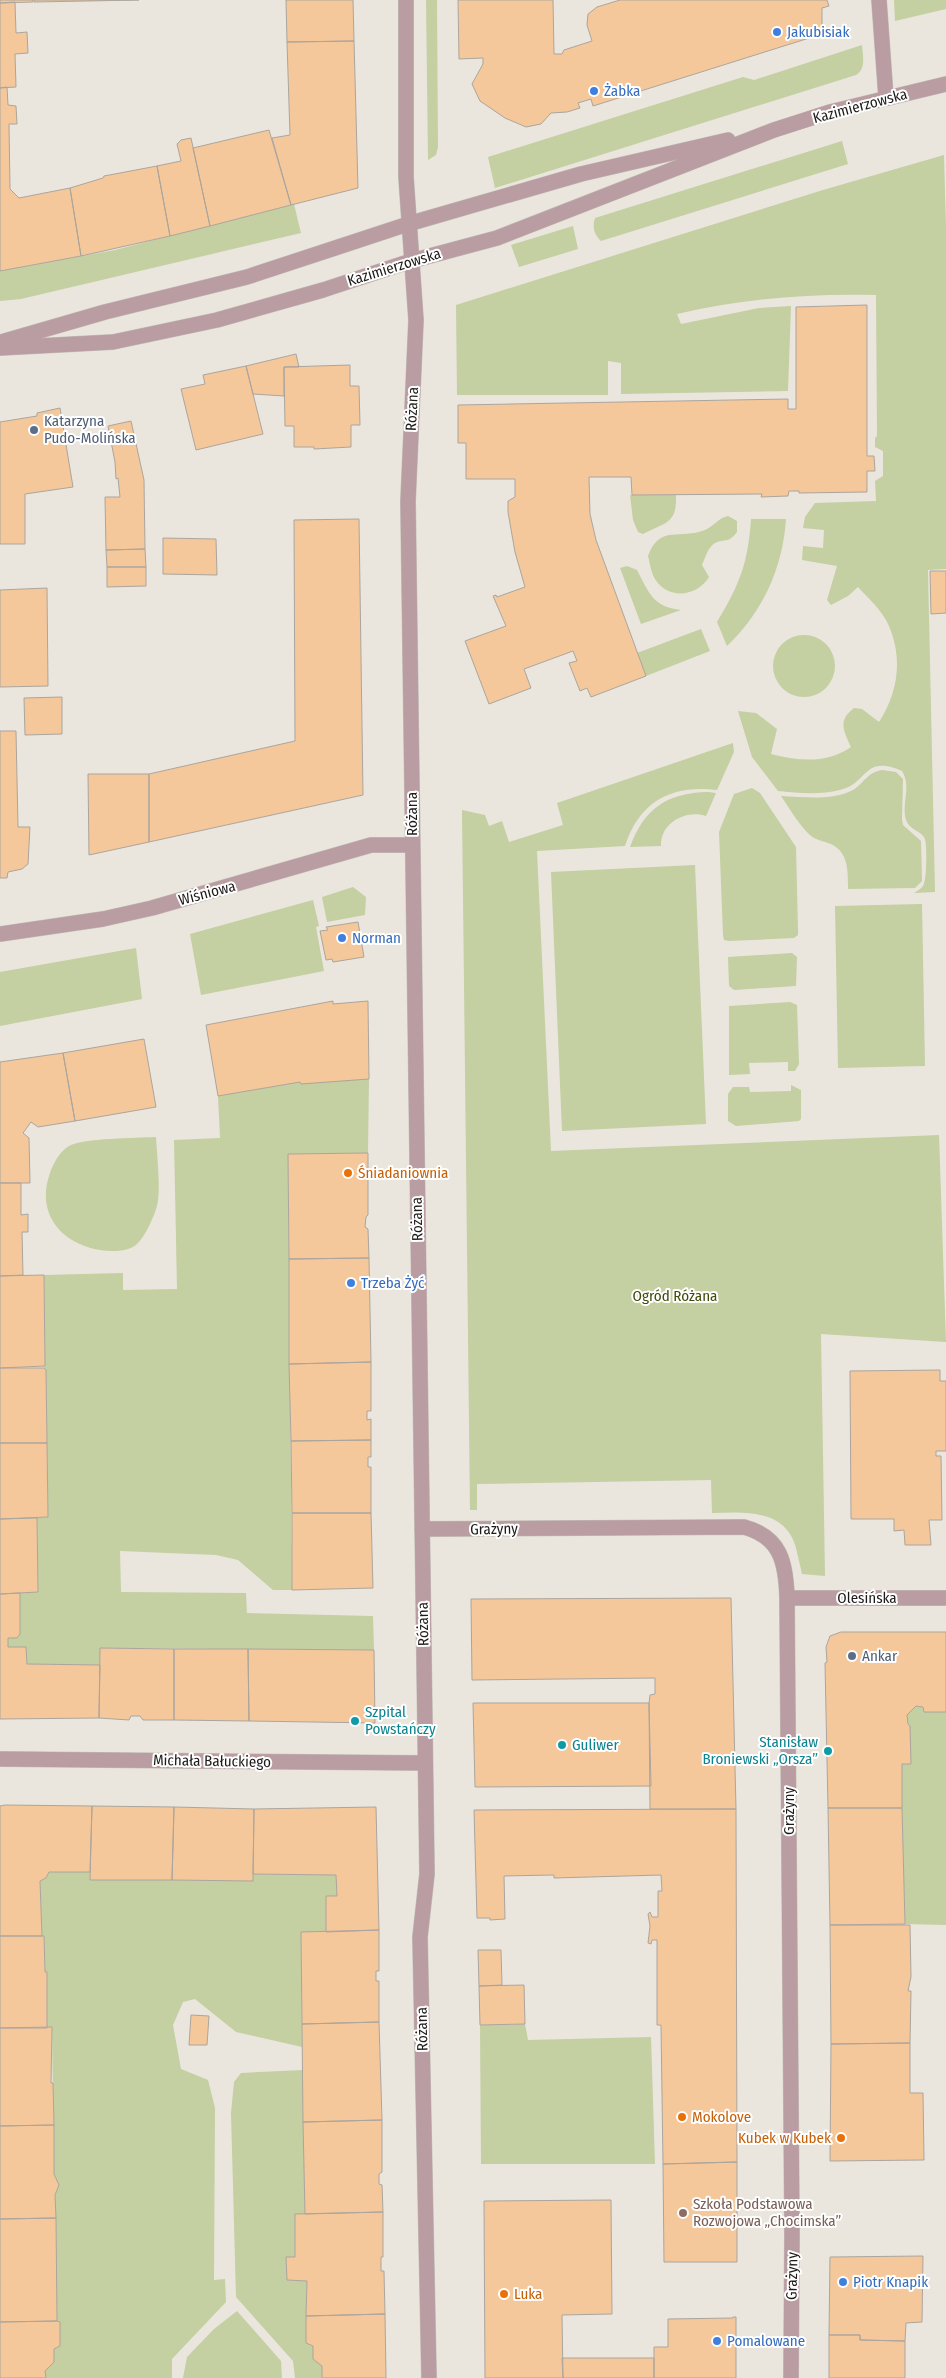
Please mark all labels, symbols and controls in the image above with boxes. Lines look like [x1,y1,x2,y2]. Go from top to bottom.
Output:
place label: Jakubisiak [787,23,849,41]
marker: Jakubisiak [771,26,783,38]
place label: Żabka [604,82,640,100]
marker: Żabka [588,85,600,97]
street label: Kazimierzowska [811,85,909,127]
street label: Kazimierzowska [345,244,443,290]
street label: Różana [402,387,422,431]
place label: Katarzyna Pudo-Molińska [44,412,136,447]
marker: Katarzyna Pudo-Molińska [28,424,40,436]
street label: Różana [403,792,421,836]
street label: Wiśniowa [177,877,237,909]
place label: Norman [352,929,401,947]
marker: Norman [336,932,348,944]
place label: Śniadaniownia [358,1164,448,1182]
marker: Śniadaniownia [342,1167,354,1179]
street label: Różana [408,1197,426,1241]
place label: Trzeba Żyć [361,1274,425,1292]
marker: Trzeba Żyć [345,1277,357,1289]
park label: Ogród Różana [633,1287,717,1305]
street label: Grażyny [470,1520,518,1538]
street label: Olesińska [837,1589,897,1607]
street label: Różana [414,1602,432,1646]
place label: Ankar [862,1647,898,1665]
marker: Ankar [846,1650,858,1662]
place label: Szpital Powstańczy [365,1703,436,1738]
marker: Szpital Powstańczy [349,1715,361,1727]
place label: Stanisław Broniewski „Orsza” [702,1733,818,1768]
place label: Guliwer [572,1736,619,1754]
marker: Guliwer [556,1739,568,1751]
marker: Stanisław Broniewski „Orsza” [822,1745,834,1757]
street label: Michała Bałuckiego [153,1751,271,1771]
street label: Grażyny [780,1787,798,1835]
street label: Różana [413,2007,431,2051]
place label: Mokolove [692,2108,751,2126]
marker: Mokolove [676,2111,688,2123]
place label: Kubek w Kubek [738,2129,831,2147]
marker: Kubek w Kubek [835,2132,847,2144]
place label: Szkoła Podstawowa Rozwojowa „Chocimska” [693,2195,841,2230]
marker: Szkoła Podstawowa Rozwojowa „Chocimska” [677,2207,689,2219]
street label: Grażyny [783,2252,801,2300]
place label: Piotr Knapik [853,2273,928,2291]
marker: Piotr Knapik [837,2276,849,2288]
place label: Luka [514,2285,542,2303]
marker: Luka [498,2288,510,2300]
place label: Pomalowane [727,2332,805,2350]
marker: Pomalowane [711,2335,723,2347]

